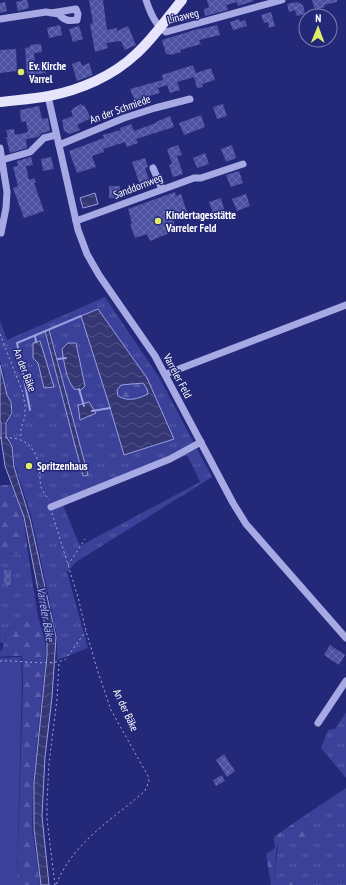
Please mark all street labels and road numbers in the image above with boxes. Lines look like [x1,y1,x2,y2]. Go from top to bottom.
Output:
street label: Linaweg [166,5,200,27]
street label: An der Schmiede [88,91,153,127]
street label: Sanddornweg [111,170,165,202]
street label: An der Bäke [10,346,40,394]
street label: Varreler Feld [160,350,196,401]
street label: An der Bäke [110,687,142,734]

